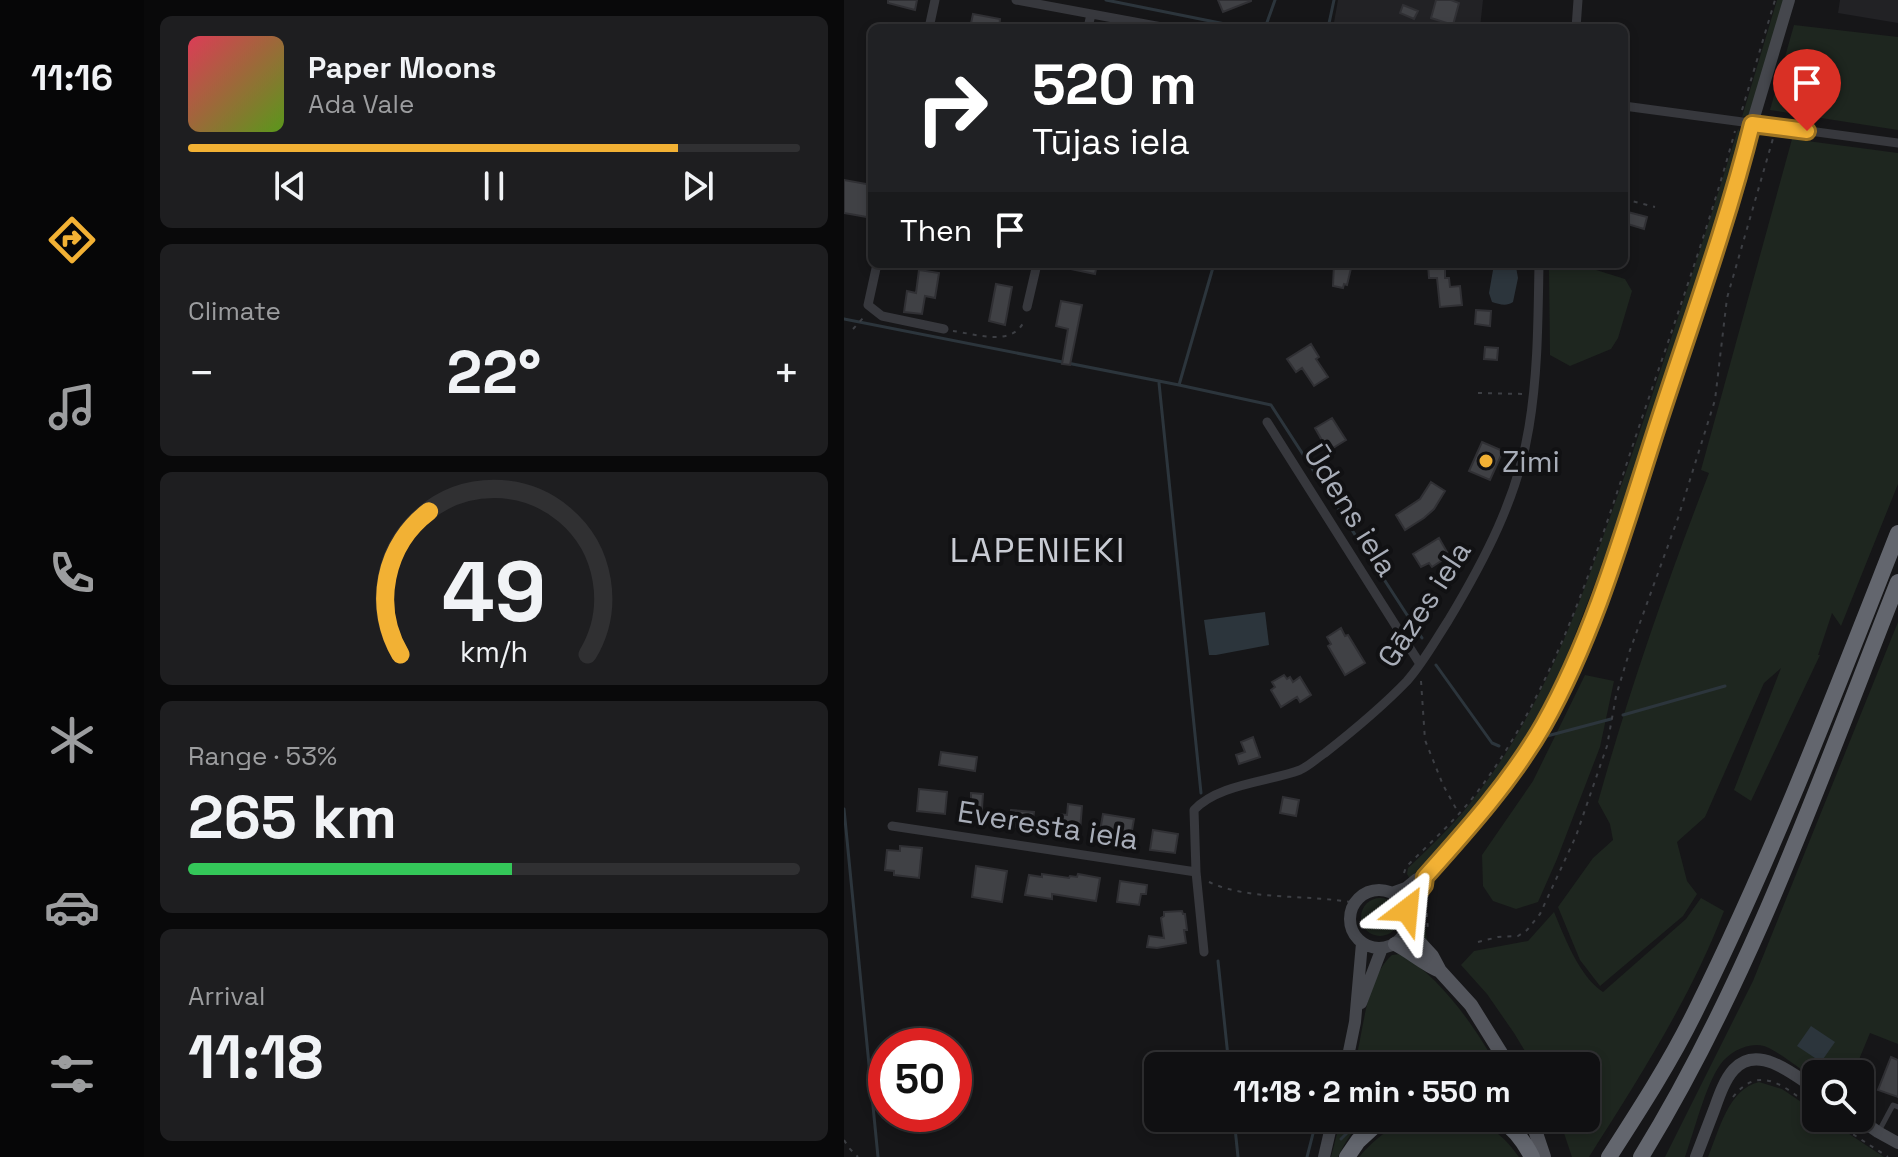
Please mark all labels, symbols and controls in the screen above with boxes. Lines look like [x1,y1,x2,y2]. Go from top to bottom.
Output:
text: Paper Moons [308,48,497,87]
text: 520 m [1032,49,1197,120]
pin [1773,49,1841,131]
text: 11:16 [31,55,113,101]
icon: right [900,56,1004,160]
icon: arrive [1785,61,1829,105]
text: Ada Vale [308,87,414,121]
text: Tūjas iela [1032,119,1190,165]
icon: previous [268,164,312,208]
icon: pause [472,164,516,208]
icon: next [676,164,720,208]
icon: arrive [988,208,1032,252]
text: Then [900,211,972,250]
icon: directions [44,212,100,268]
text: Climate [188,294,281,328]
text: 22° [447,334,541,411]
text: − [188,345,215,401]
text: + [773,345,800,401]
icon: music [44,379,100,435]
street label: Ūdens iela [1295,437,1407,583]
place label: Zimi [1502,442,1560,481]
marker: Zimi [1477,452,1495,470]
district label: LAPENIEKI [950,529,1126,572]
street label: Gāzes iela [1369,533,1479,675]
text: 49 [442,538,546,644]
icon: phone [44,545,100,601]
text: km/h [460,634,528,670]
icon: climate [44,712,100,768]
text: Range · 53% [188,739,337,773]
text: 265 km [188,779,397,856]
street label: Everesta iela [955,791,1141,859]
position arrow [1365,868,1449,952]
icon: car [44,879,100,935]
text: Arrival [188,979,265,1013]
text: 11:18 [188,1019,323,1096]
speed limit sign: 50 [868,1028,972,1132]
icon: filters [44,1046,100,1102]
map controls [1802,1060,1874,1132]
button: search [1802,1060,1874,1132]
text: 11:18 · 2 min · 550 m [1233,1072,1511,1111]

